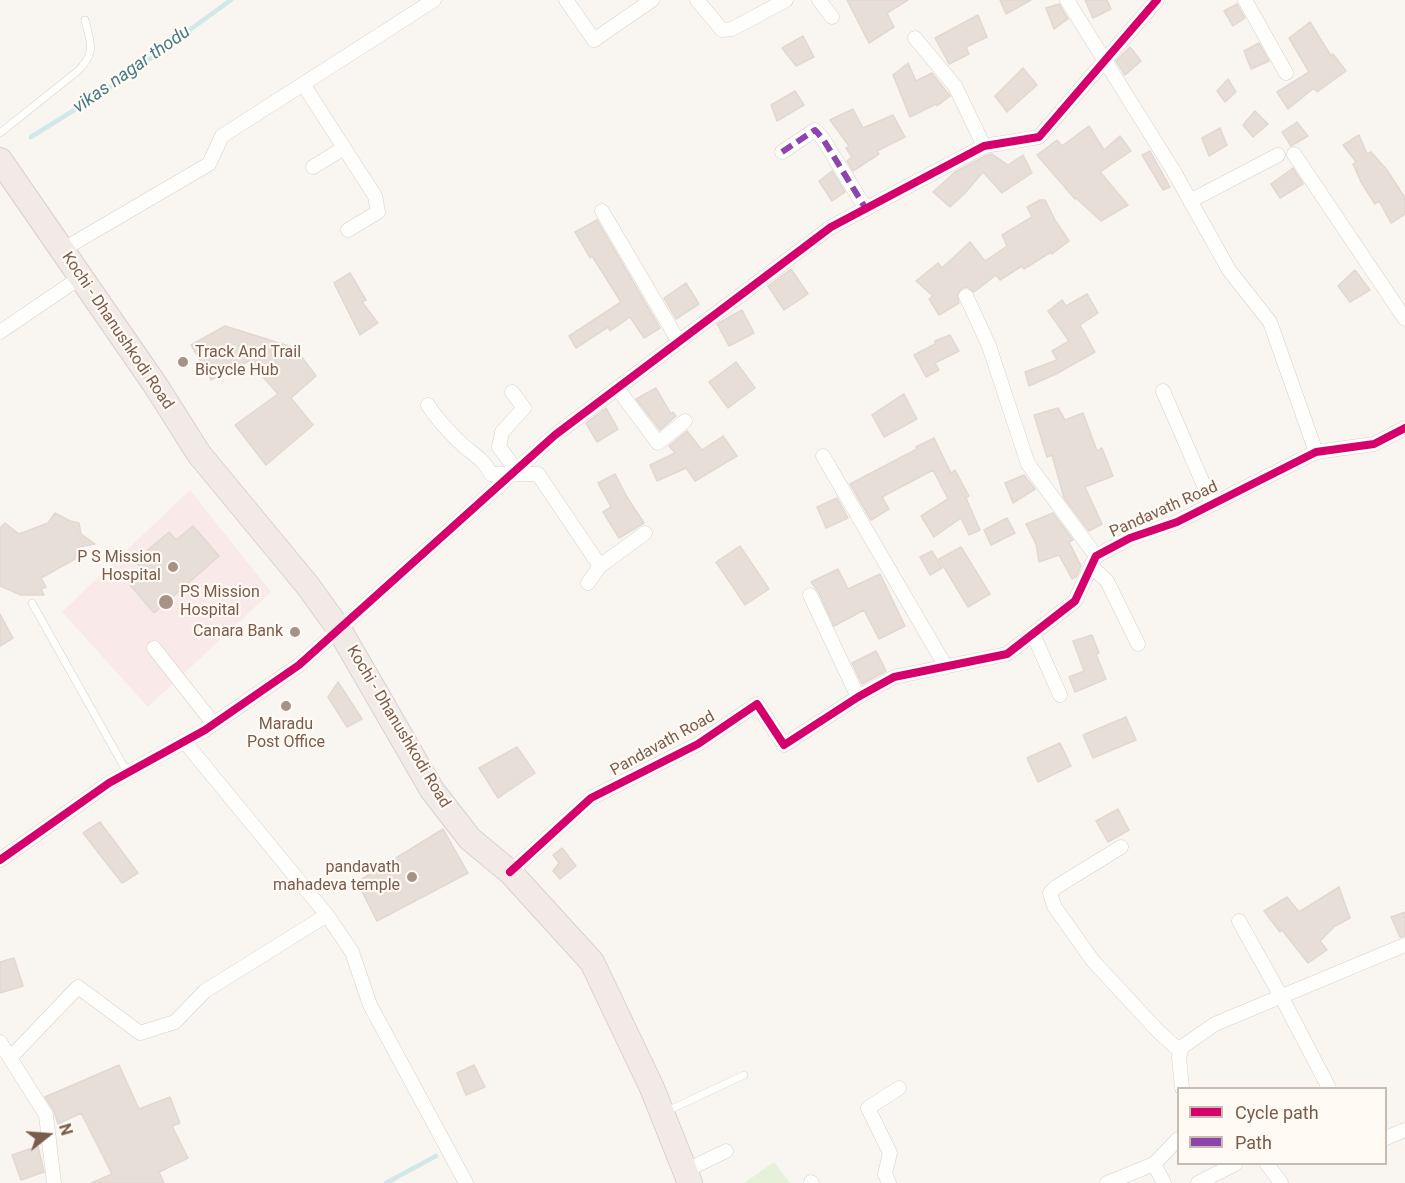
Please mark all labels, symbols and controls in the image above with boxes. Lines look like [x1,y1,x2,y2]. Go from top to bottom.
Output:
water label: vikas nagar thodu [69,22,195,118]
street label: Kochi - Dhanushkodi Road [57,249,177,413]
place label: Track And Trail Bicycle Hub [195,343,301,381]
marker: Track And Trail Bicycle Hub [176,355,190,369]
street label: Pandavath Road [1107,478,1221,542]
place label: P S Mission Hospital [77,548,161,586]
marker: P S Mission Hospital [166,560,180,574]
place label: PS Mission Hospital [180,583,260,621]
marker: PS Mission Hospital [157,593,175,611]
place label: Canara Bank [193,622,283,642]
marker: Canara Bank [288,625,302,639]
street label: Kochi - Dhanushkodi Road [342,642,454,812]
marker: Maradu Post Office [279,699,293,713]
street label: Pandavath Road [608,707,718,781]
place label: Maradu Post Office [247,715,325,753]
place label: pandavath mahadeva temple [273,858,400,896]
marker: pandavath mahadeva temple [405,870,419,884]
legend [1177,1087,1387,1165]
text: Cycle path [1235,1102,1319,1123]
north arrow [18,1105,78,1165]
text: N [55,1121,76,1138]
text: Path [1235,1132,1272,1153]

